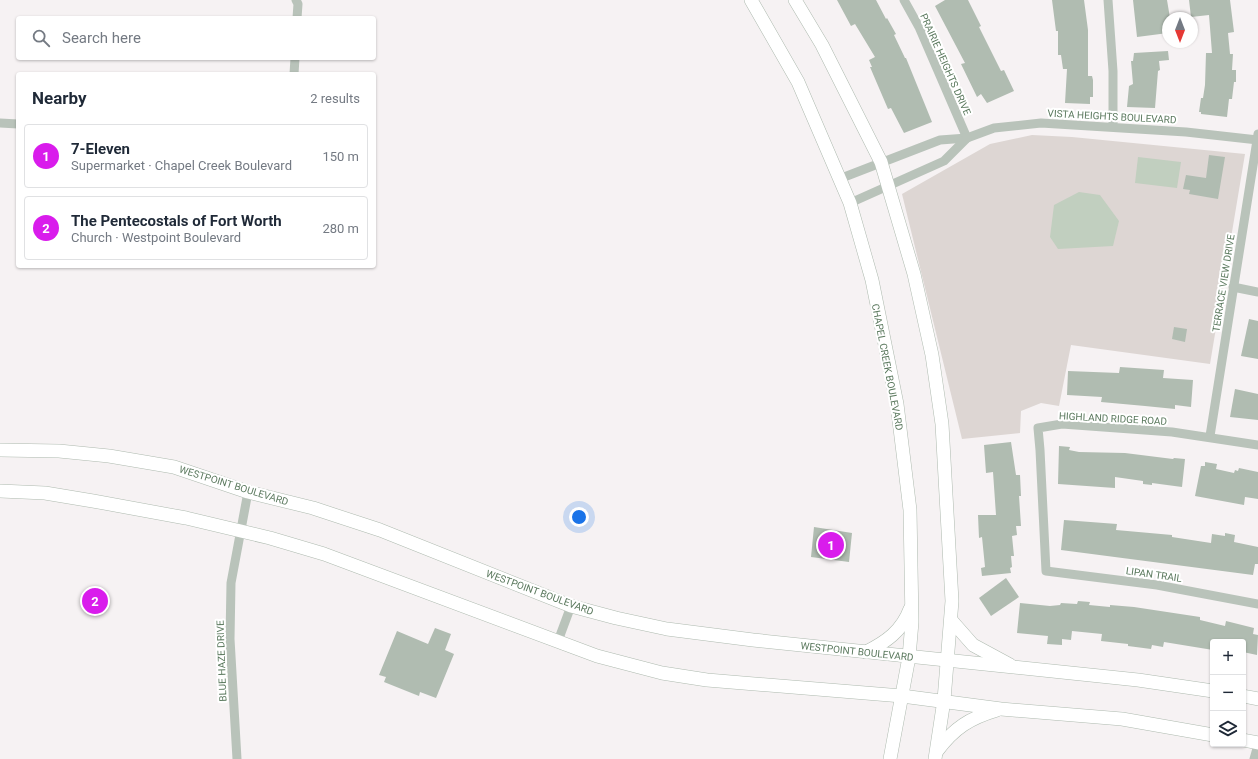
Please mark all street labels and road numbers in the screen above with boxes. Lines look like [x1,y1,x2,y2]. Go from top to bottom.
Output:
street label: PRAIRIE HEIGHTS DRIVE [918,12,973,117]
street label: VISTA HEIGHTS BOULEVARD [1047,108,1177,125]
street label: TERRACE VIEW DRIVE [1210,233,1237,333]
street label: CHAPEL CREEK BOULEVARD [870,303,905,431]
street label: HIGHLAND RIDGE ROAD [1059,410,1167,427]
street label: WESTPOINT BOULEVARD [178,464,290,507]
street label: LIPAN TRAIL [1125,565,1183,584]
street label: WESTPOINT BOULEVARD [485,568,595,617]
street label: BLUE HAZE DRIVE [215,620,228,702]
street label: WESTPOINT BOULEVARD [800,640,914,663]

